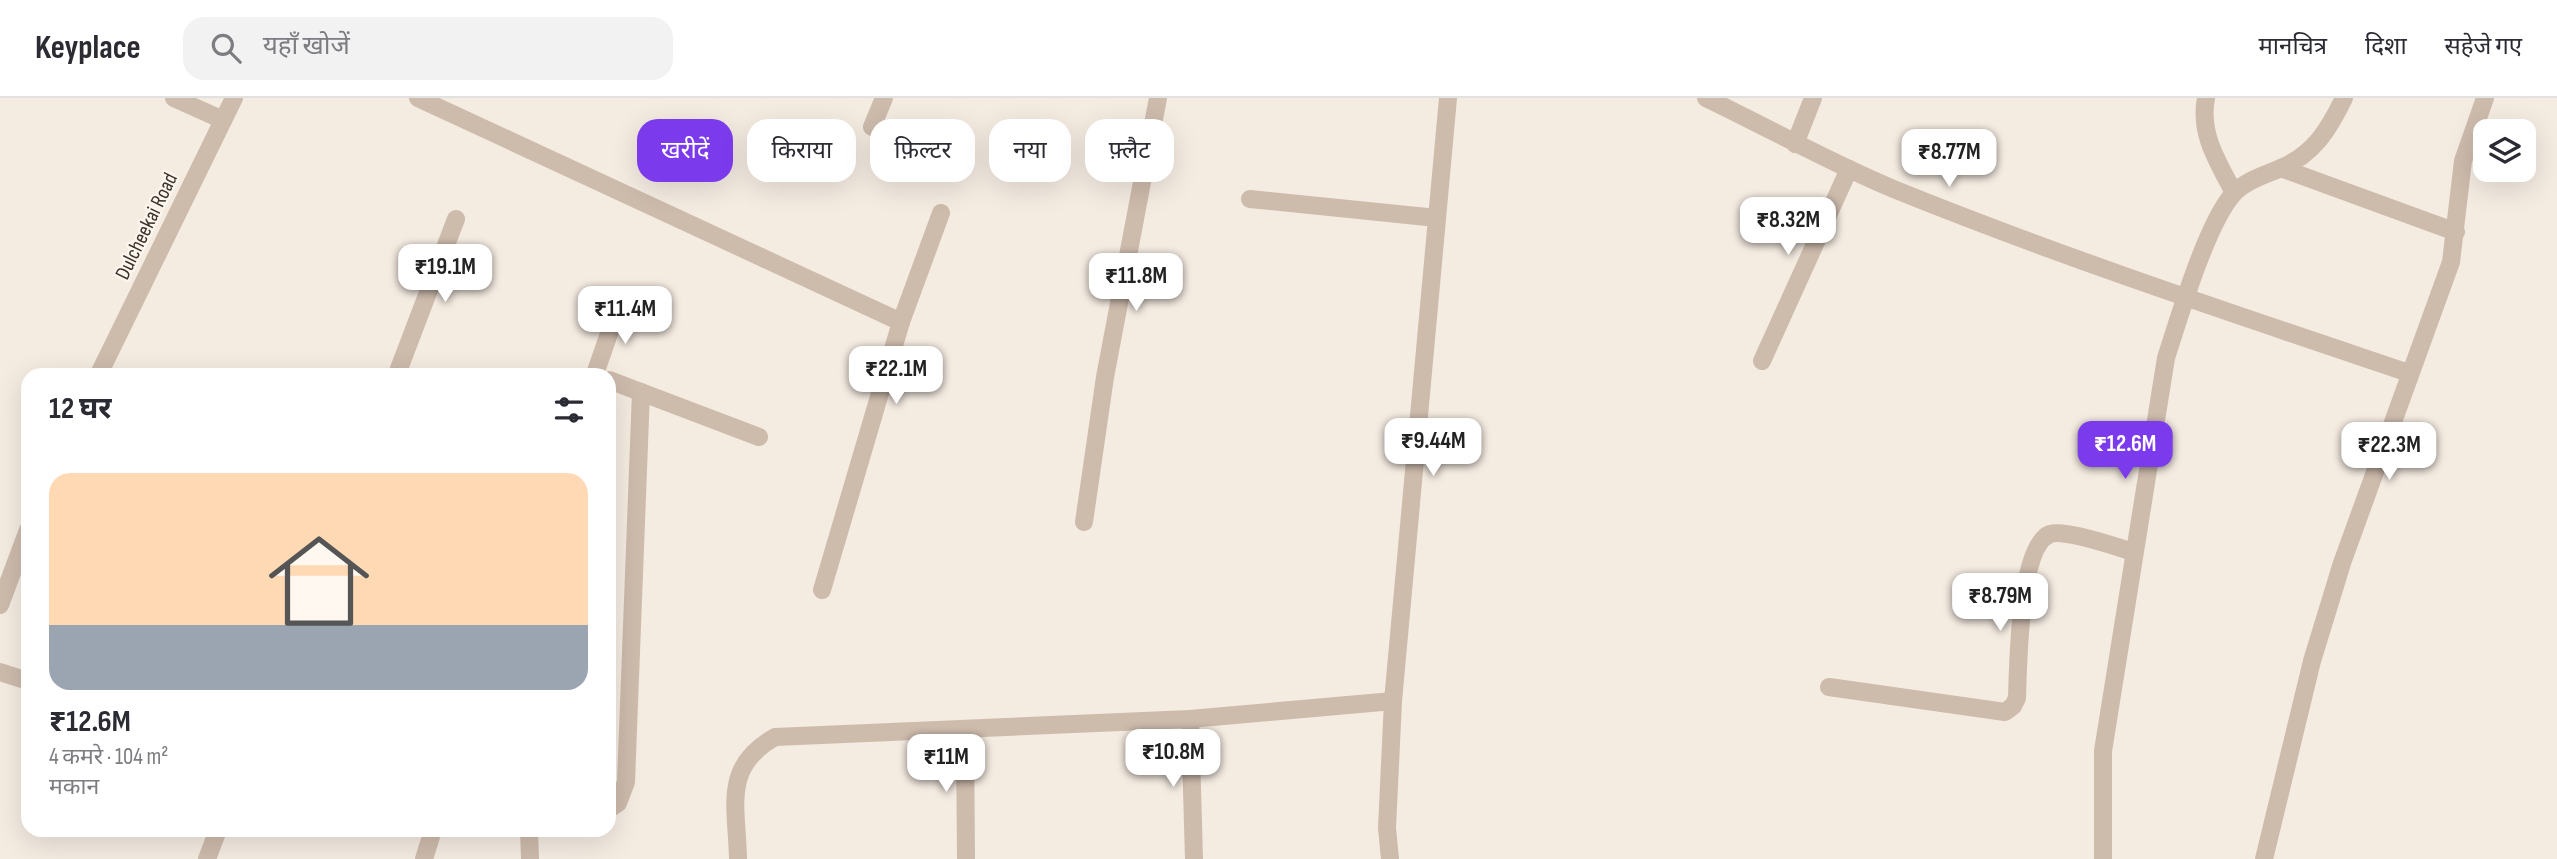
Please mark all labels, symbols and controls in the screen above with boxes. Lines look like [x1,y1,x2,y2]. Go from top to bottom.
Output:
search box [183,17,673,80]
text: Keyplace [35,28,141,68]
icon: search [207,29,245,67]
text: यहाँ खोजें [263,31,350,62]
text: मानचित्र [2259,32,2327,61]
text: दिशा [2365,32,2407,61]
text: सहेजे गए [2445,32,2522,61]
chip: खरीदें [637,119,733,182]
chip: किराया [747,119,856,182]
chip: फ़िल्टर [870,119,975,182]
chip: नया [989,119,1071,182]
chip: फ़्लैट [1085,119,1174,182]
map controls [2473,119,2536,182]
button: layers [2473,119,2536,182]
pin: ₹8.77M [1892,130,2006,189]
text: ₹8.77M [1917,138,1981,166]
street label: Dulcheekai Road [110,169,183,284]
pin: ₹8.32M [1731,198,1845,257]
text: ₹8.32M [1756,206,1820,234]
pin: ₹19.1M [388,244,502,304]
text: ₹19.1M [414,253,476,281]
pin: ₹11.8M [1079,254,1193,313]
text: ₹11.8M [1105,262,1167,290]
pin: ₹11.4M [568,286,682,346]
text: ₹11.4M [594,295,656,323]
pin: ₹22.1M [839,346,953,406]
text: ₹22.1M [865,355,927,383]
text: 12 घर [49,391,112,427]
icon: filters [550,391,588,429]
pin: ₹9.44M [1376,418,1490,478]
pin: ₹12.6M [2068,422,2182,481]
pin: ₹22.3M [2332,422,2446,482]
text: ₹9.44M [1400,427,1466,455]
text: ₹12.6M [2094,430,2156,458]
text: ₹22.3M [2357,431,2421,459]
icon: home [256,518,382,644]
pin: ₹8.79M [1943,574,2057,633]
text: ₹8.79M [1968,582,2032,610]
text: ₹12.6M [49,704,131,740]
pin: ₹10.8M [1116,730,1230,789]
pin: ₹11M [905,734,987,794]
text: ₹10.8M [1141,738,1205,766]
text: 4 कमरे · 104 m² [49,743,169,771]
text: ₹11M [923,743,969,771]
text: मकान [49,773,99,801]

